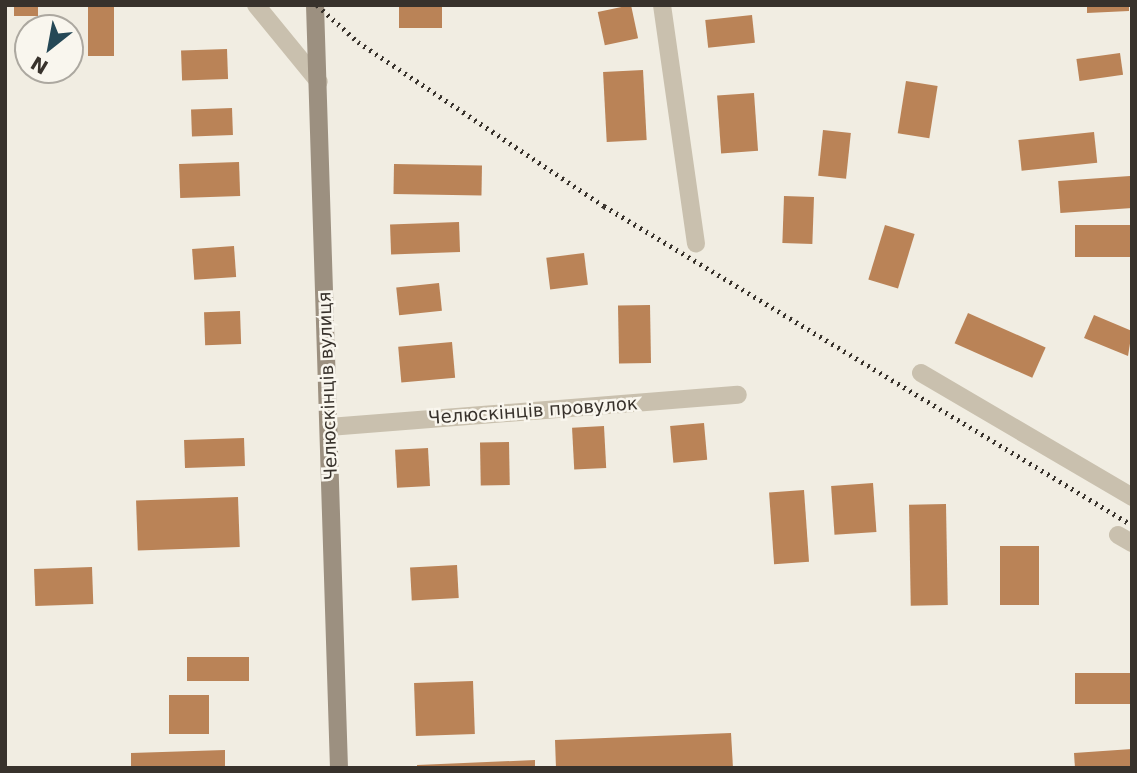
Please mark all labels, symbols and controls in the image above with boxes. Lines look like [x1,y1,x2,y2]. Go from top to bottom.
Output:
north arrow [14,14,84,84]
text: N [27,52,52,79]
street label: Челюскінців вулиця [314,291,342,481]
street label: Челюскінців провулок [427,393,639,429]

